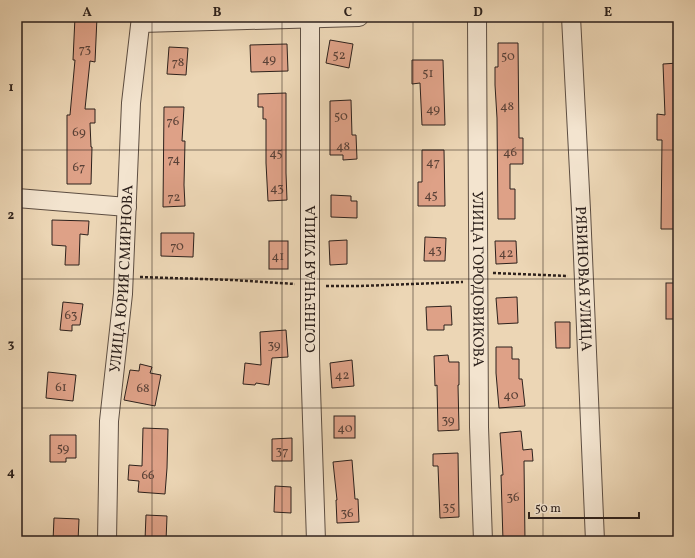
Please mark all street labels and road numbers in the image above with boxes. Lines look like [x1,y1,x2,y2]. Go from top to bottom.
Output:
street label: УЛИЦА ЮРИЯ СМИРНОВА [105,184,140,374]
street label: УЛИЦА ГОРОДОВИКОВА [466,191,488,368]
street label: СОЛНЕЧНАЯ УЛИЦА [301,205,322,353]
street label: РЯБИНОВАЯ УЛИЦА [569,206,596,352]

